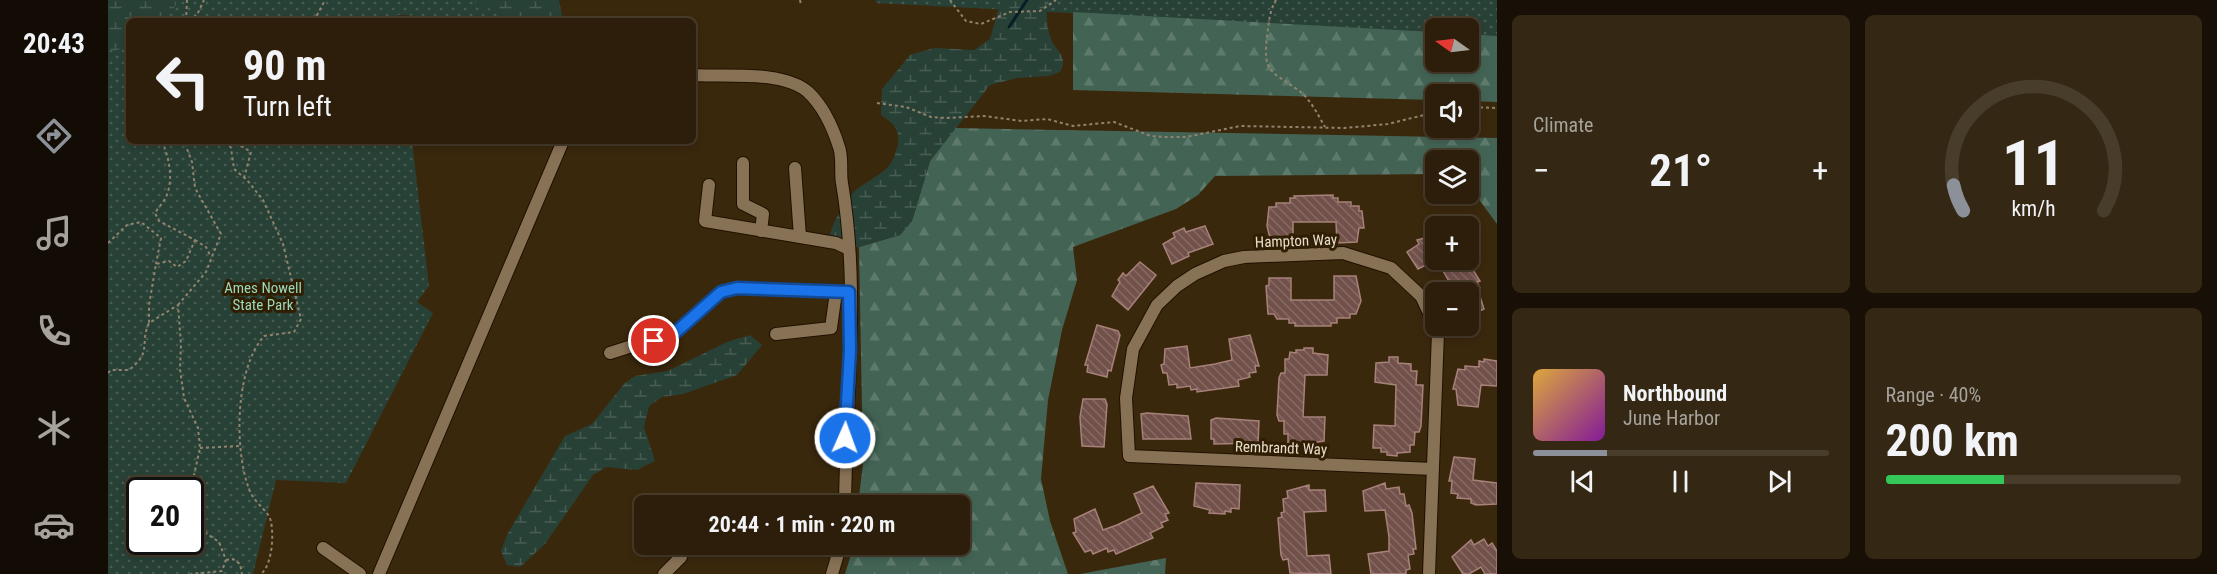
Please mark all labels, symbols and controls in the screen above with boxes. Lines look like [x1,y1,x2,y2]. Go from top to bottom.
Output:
north arrow [1425,18,1479,72]
map controls [1425,18,1479,336]
text: 20:43 [23,28,85,60]
text: 90 m [243,41,326,90]
icon: left [144,42,222,120]
button: sound [1425,84,1479,138]
text: Turn left [243,91,332,123]
text: Climate [1533,113,1593,137]
icon: directions [33,115,75,157]
text: 11 [2002,127,2065,200]
text: 21° [1649,144,1712,197]
button: layers [1425,150,1479,204]
text: − [1533,151,1550,190]
text: + [1812,151,1828,190]
text: km/h [2011,196,2055,221]
icon: music [33,212,75,254]
button: + [1425,216,1479,270]
street label: Hampton Way [1255,231,1337,251]
park label: Ames Nowell State Park [224,279,302,314]
button: − [1425,282,1479,336]
icon: phone [33,310,75,352]
pin [628,315,679,366]
icon: arrive [637,324,670,357]
text: Northbound [1623,381,1727,406]
text: Range · 40% [1886,383,1981,407]
position arrow [813,406,877,470]
text: June Harbor [1623,406,1720,430]
icon: climate [33,407,75,449]
text: 200 km [1886,414,2019,467]
street label: Rembrandt Way [1235,437,1327,459]
icon: previous [1566,465,1599,498]
icon: pause [1664,465,1697,498]
icon: next [1763,465,1796,498]
speed limit sign: 20 [126,477,204,555]
icon: car [33,504,75,546]
text: 20:44 · 1 min · 220 m [709,512,895,537]

